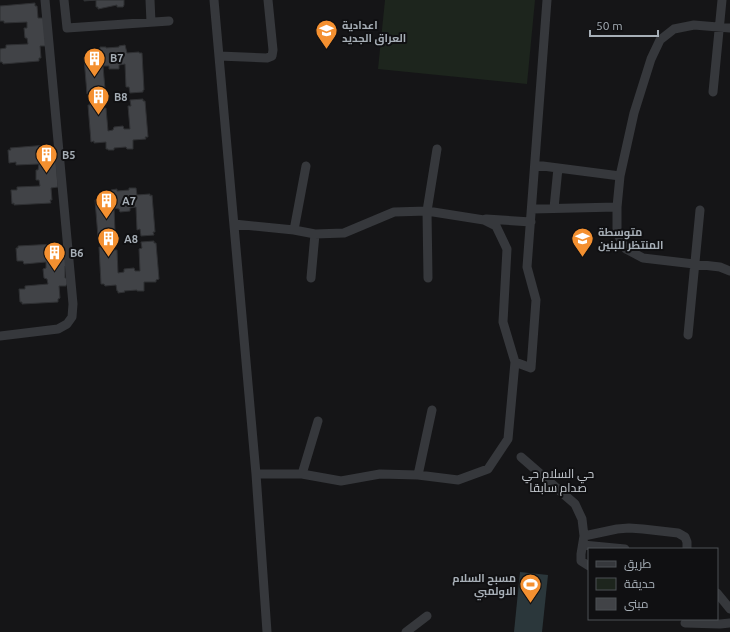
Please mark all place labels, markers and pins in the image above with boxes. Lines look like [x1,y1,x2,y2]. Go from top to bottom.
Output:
school or university icon: اعدادية العراق الجديد [314,18,340,51]
place label: اعدادية العراق الجديد [342,19,406,46]
building icon: B7 [82,45,108,78]
place label: B7 [110,52,124,64]
building icon: B8 [85,84,111,117]
place label: B8 [114,91,128,103]
building icon: B5 [34,142,60,175]
place label: B5 [62,149,76,161]
building icon: A7 [93,188,119,221]
place label: A7 [122,195,136,207]
school or university icon: متوسطة المنتظر للبنين [569,225,595,258]
building icon: A8 [96,226,122,259]
place label: متوسطة المنتظر للبنين [598,226,663,252]
place label: A8 [124,233,138,245]
building icon: B6 [41,240,67,273]
place label: B6 [70,247,84,259]
sports icon: مسبح السلام الاولمبي [518,571,544,604]
place label: مسبح السلام الاولمبي [452,572,516,601]

